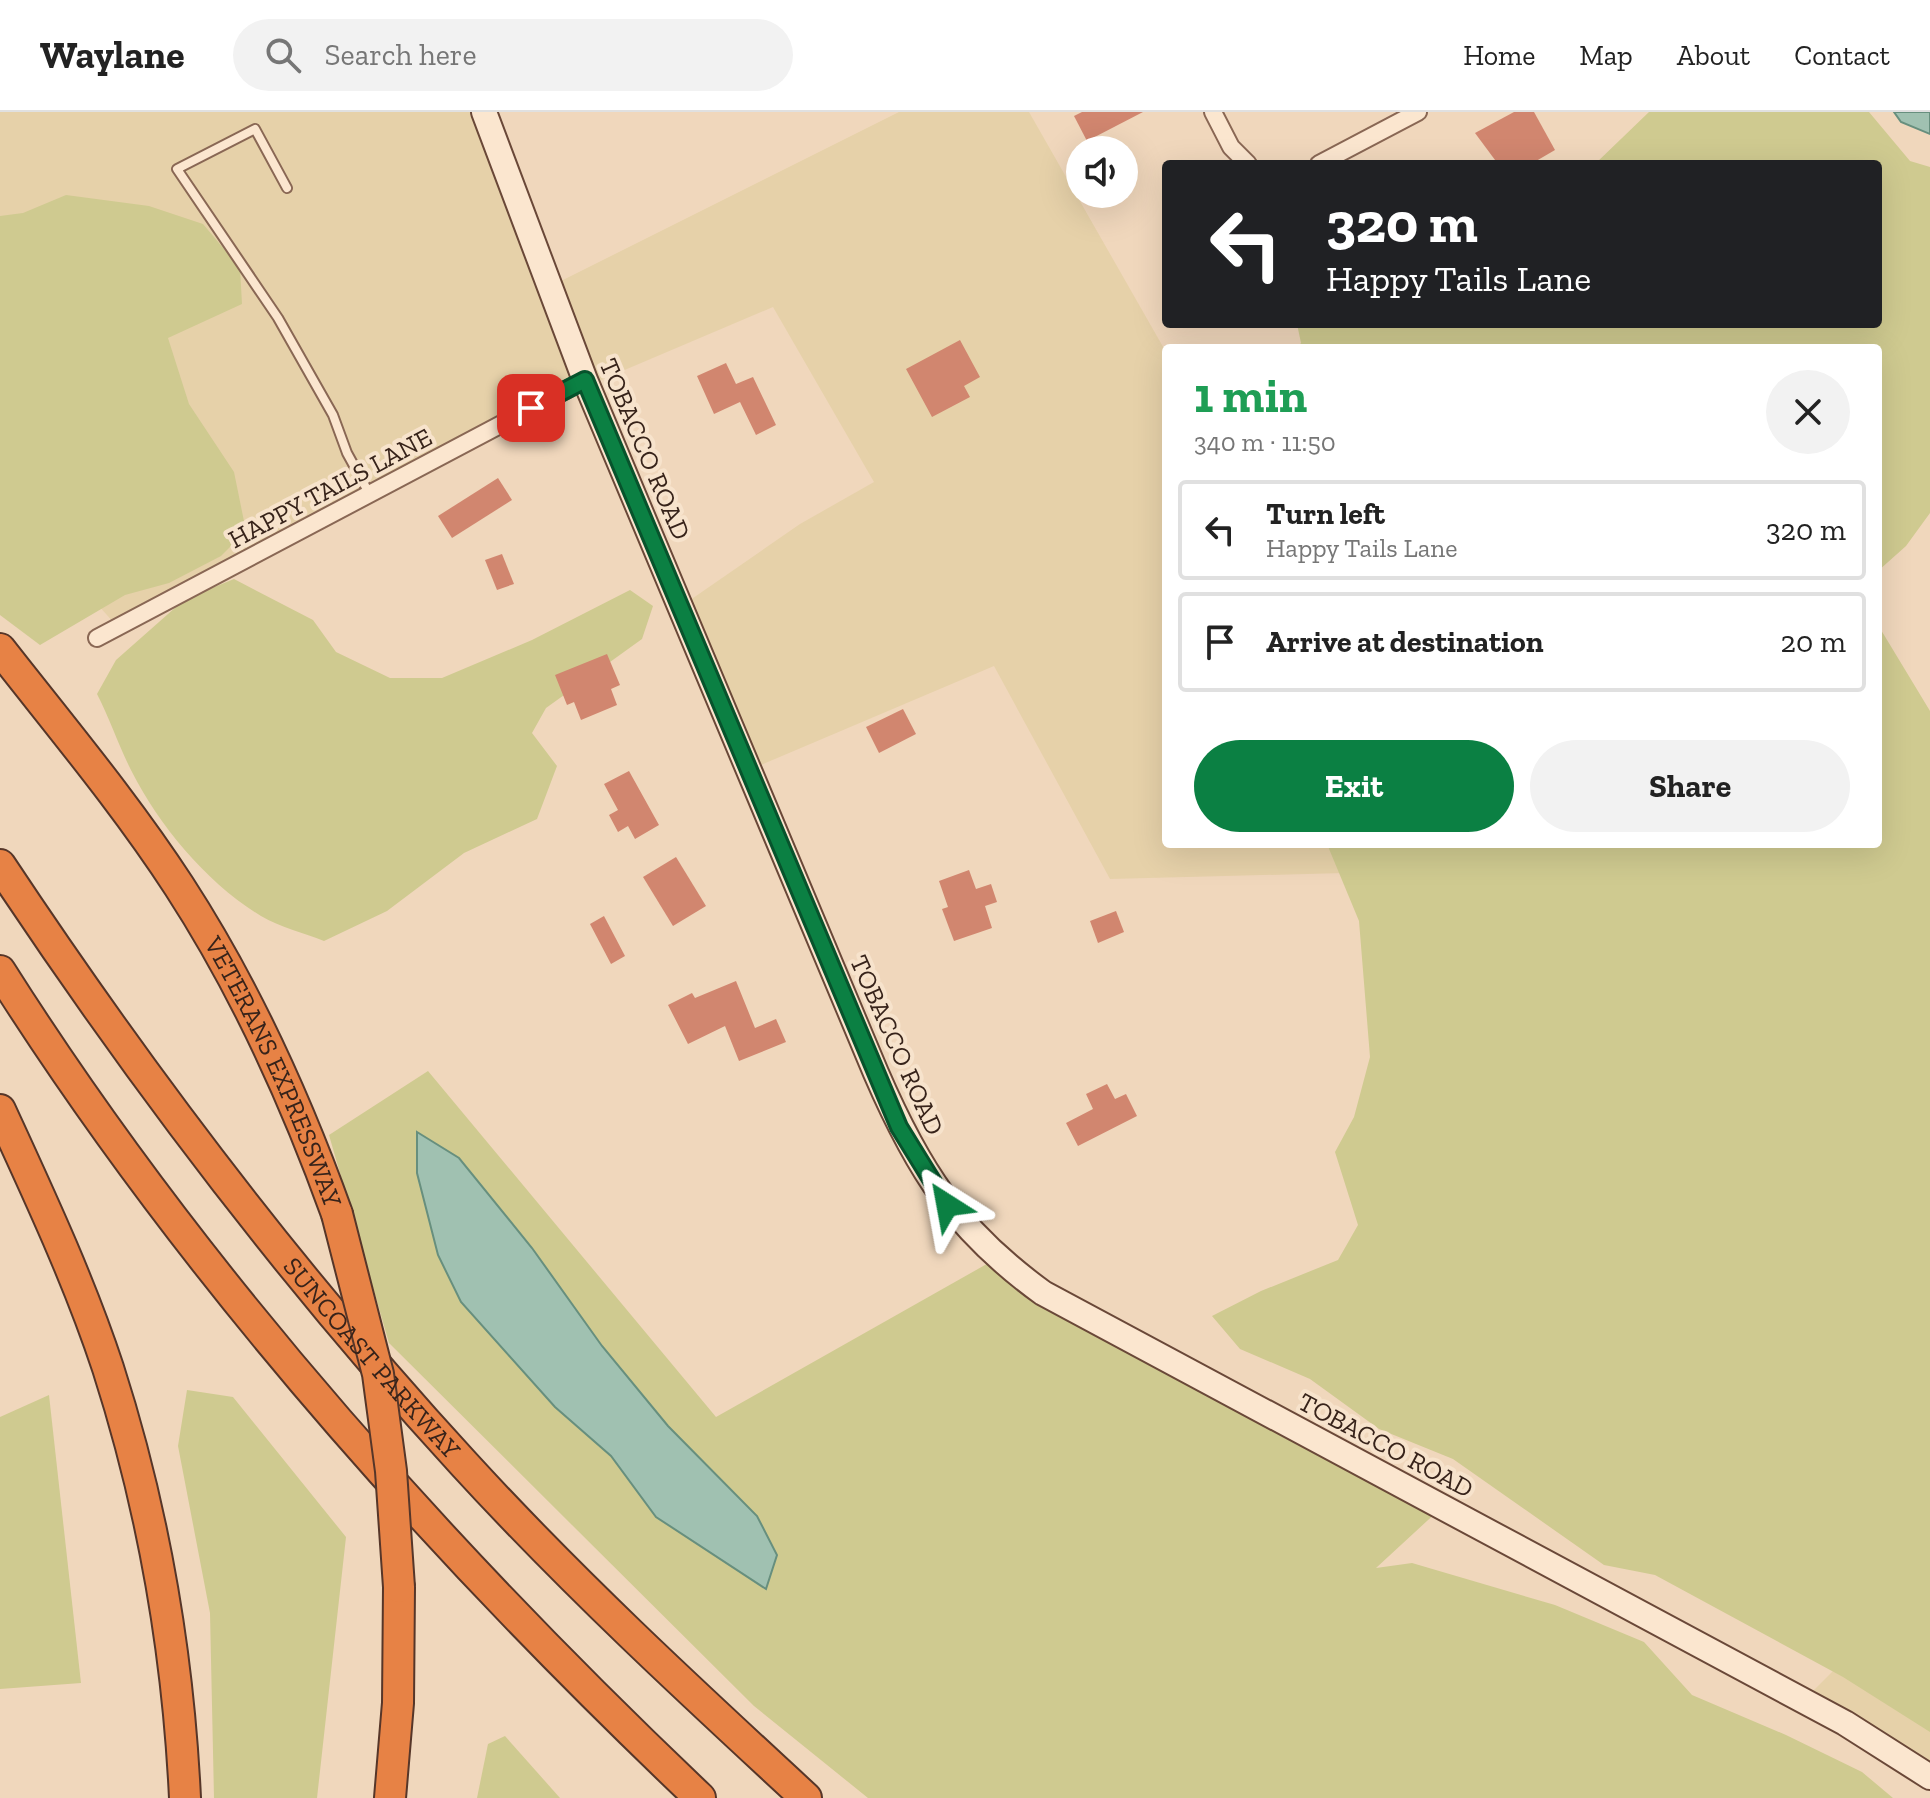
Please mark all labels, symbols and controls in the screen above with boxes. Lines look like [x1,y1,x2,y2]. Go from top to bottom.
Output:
search box [233,19,793,91]
text: Waylane [40,32,185,78]
icon: search [261,33,305,77]
text: Search here [325,37,477,73]
text: Home [1463,39,1535,72]
text: Map [1579,39,1633,72]
text: About [1677,39,1750,72]
text: Contact [1794,39,1890,72]
map controls [1066,136,1138,208]
button: sound [1066,136,1138,208]
text: 320 m [1326,189,1478,256]
icon: left [1194,192,1298,296]
text: Happy Tails Lane [1326,257,1591,300]
street label: TOBACCO ROAD [592,354,698,544]
text: 1 min [1194,367,1307,424]
button: close [1766,370,1850,454]
pin [497,374,565,442]
icon: arrive [509,386,553,430]
street label: HAPPY TAILS LANE [223,421,437,555]
text: 340 m · 11:50 [1194,426,1336,458]
text: Turn left [1266,496,1385,532]
icon: left [1198,508,1242,552]
text: 320 m [1766,512,1846,548]
text: Happy Tails Lane [1266,532,1457,564]
icon: arrive [1198,620,1242,664]
text: Arrive at destination [1266,624,1543,660]
text: 20 m [1781,624,1846,660]
button: Exit [1194,740,1514,832]
button: Share [1530,740,1850,832]
street label: VETERANS EXPRESSWAY [197,930,349,1211]
street label: TOBACCO ROAD [843,950,951,1140]
position arrow [905,1163,989,1247]
street label: SUNCOAST PARKWAY [276,1251,467,1465]
street label: TOBACCO ROAD [1293,1385,1479,1505]

